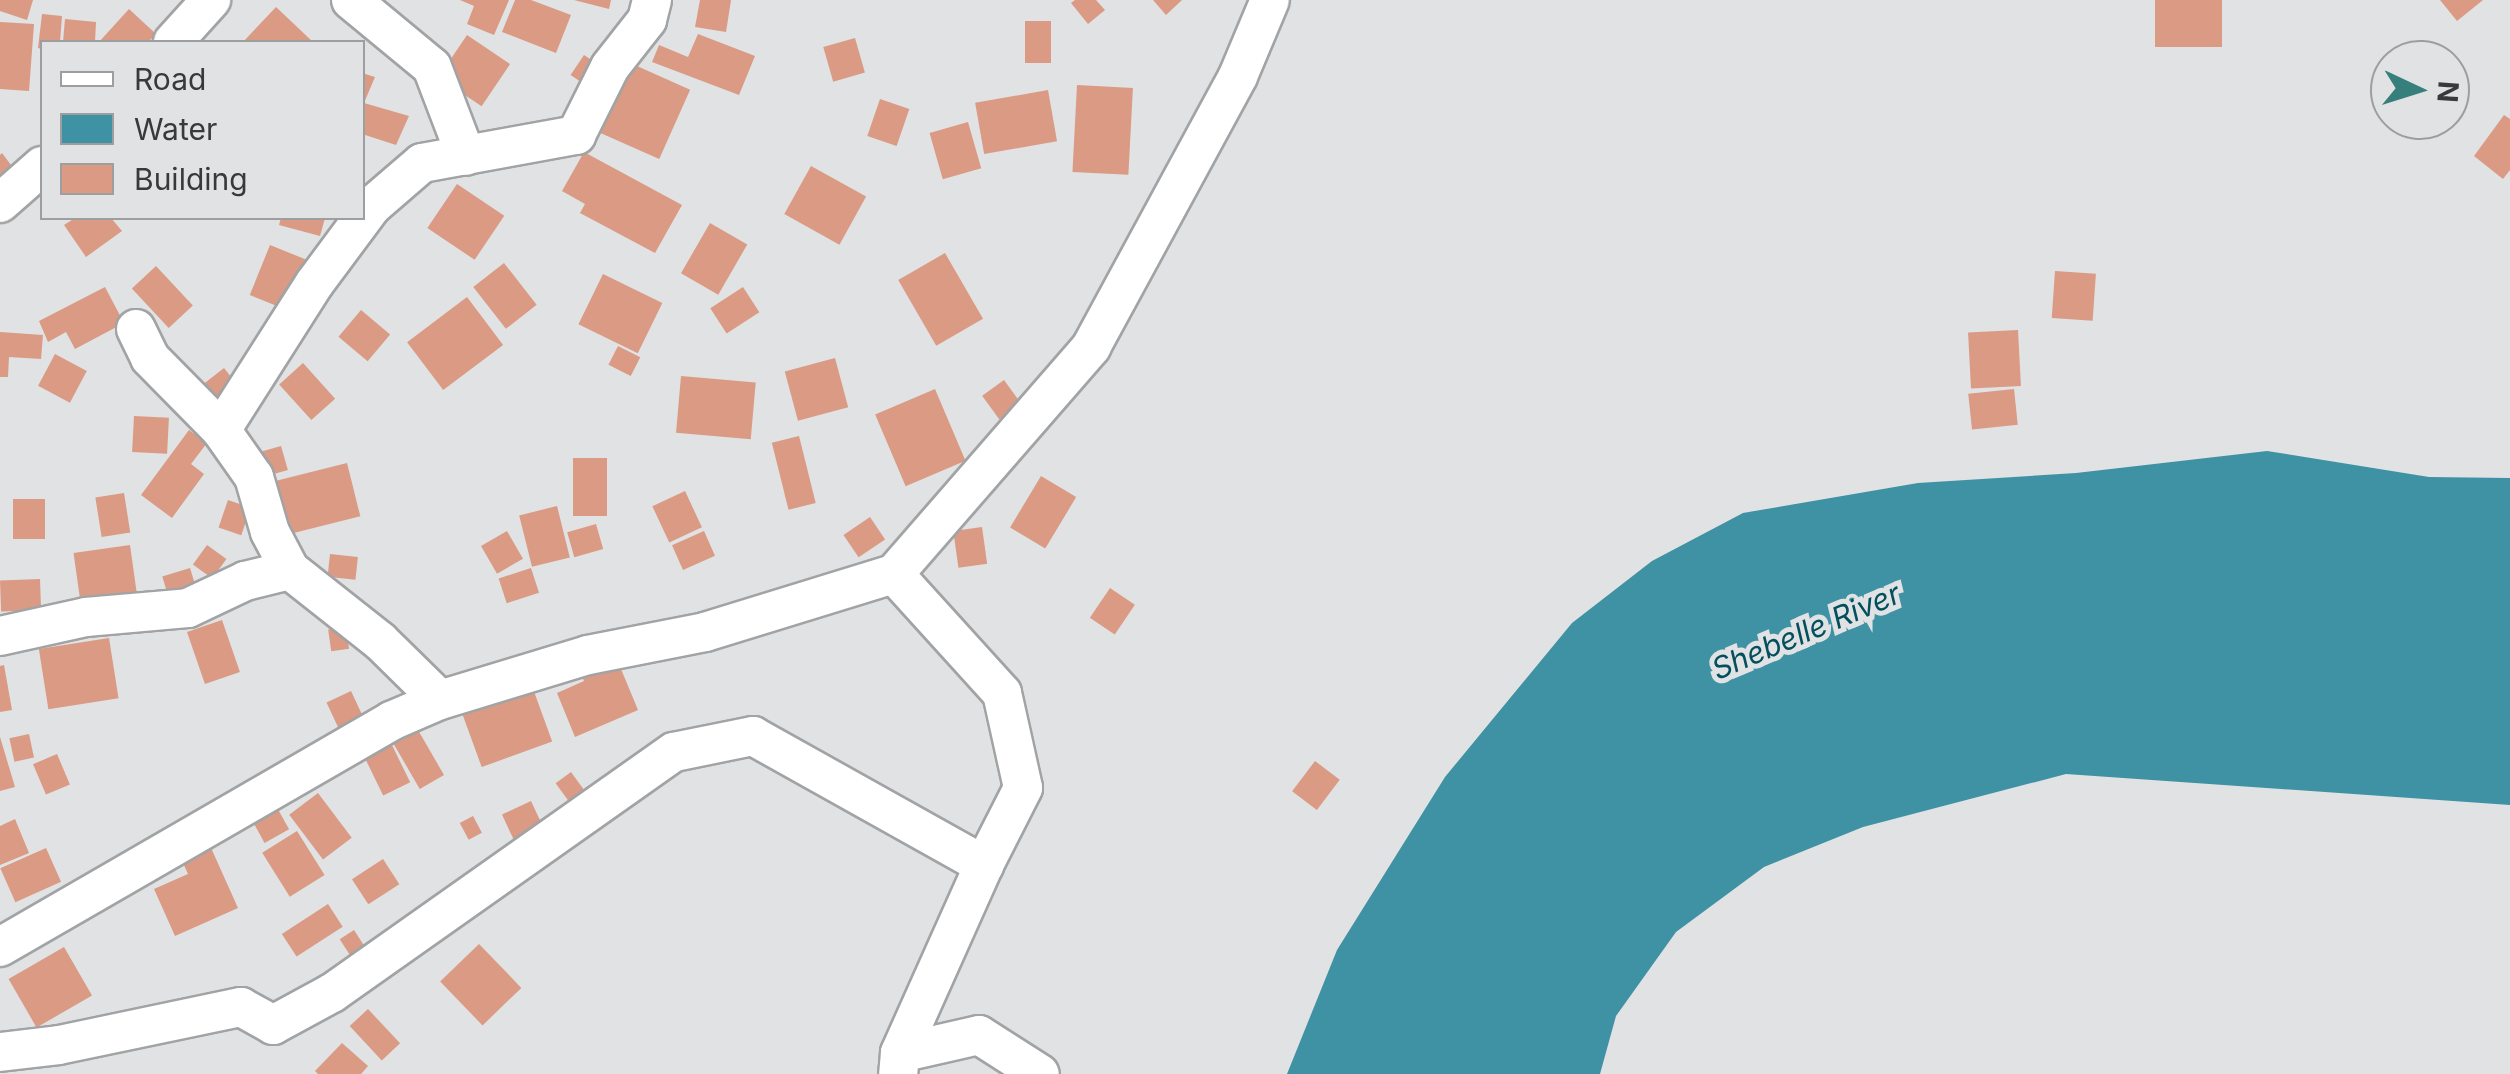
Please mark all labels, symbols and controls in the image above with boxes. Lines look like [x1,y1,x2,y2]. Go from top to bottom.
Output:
legend [40,40,365,220]
north arrow [2370,40,2470,140]
text: Road [134,61,206,97]
text: N [2430,80,2466,104]
text: Water [134,111,217,147]
text: Building [134,161,248,197]
water label: Shebelle River [1706,575,1906,687]

